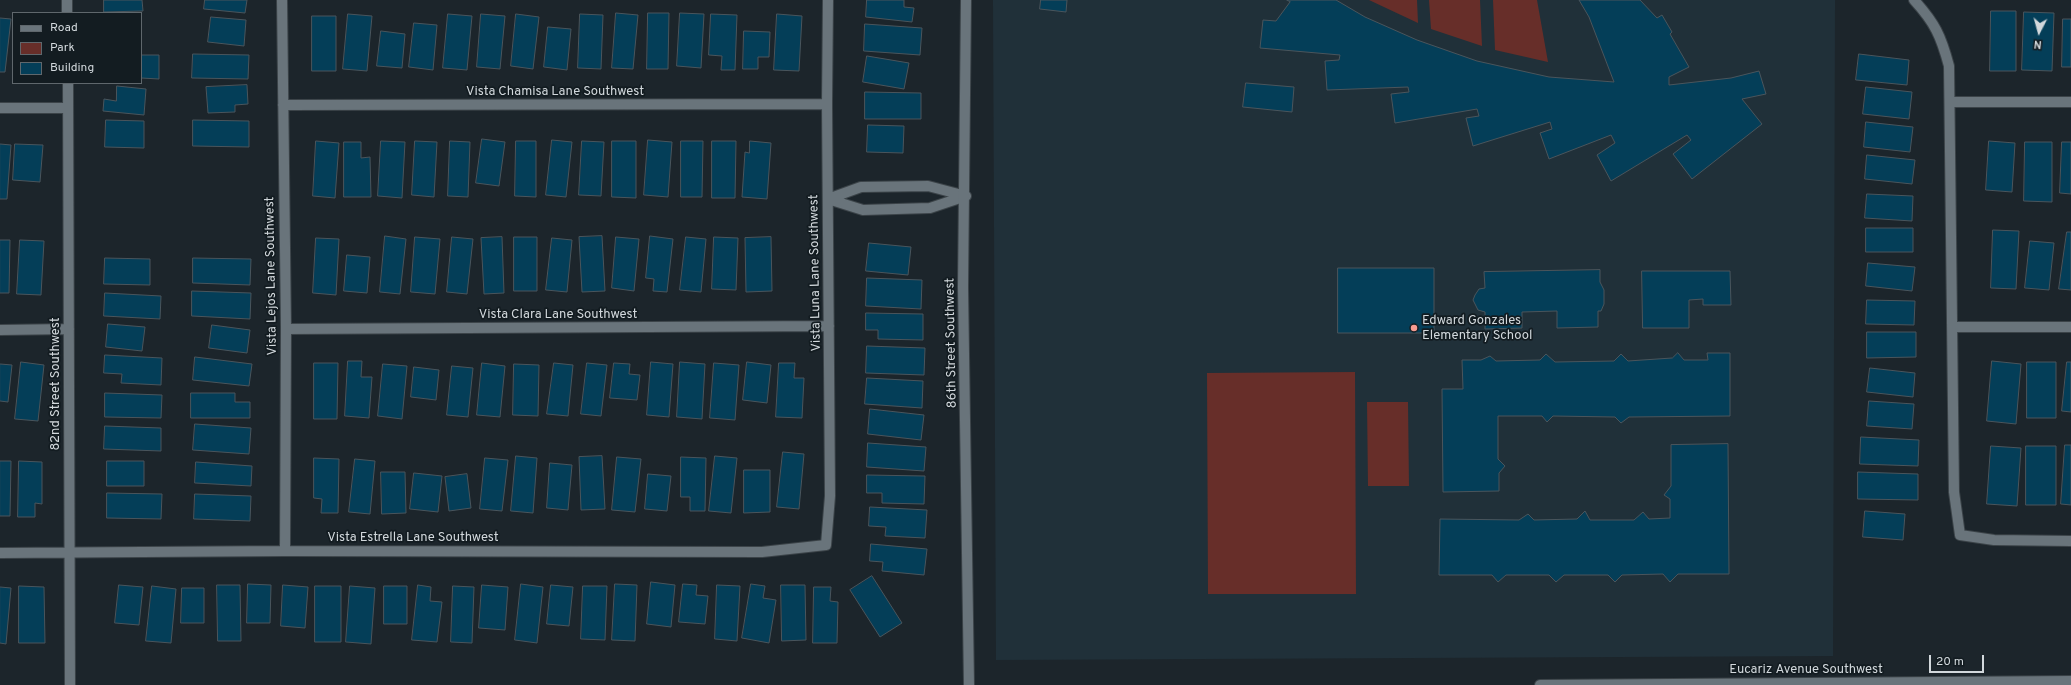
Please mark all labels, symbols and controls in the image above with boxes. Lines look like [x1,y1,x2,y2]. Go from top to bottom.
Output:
legend [12,12,142,84]
north arrow [2019,12,2059,52]
text: Road [50,20,78,36]
text: N [2033,37,2042,51]
text: Park [50,40,75,56]
text: Building [50,60,94,76]
street label: Vista Chamisa Lane Southwest [466,84,644,100]
street label: Vista Luna Lane Southwest [807,194,825,352]
street label: Vista Lejos Lane Southwest [263,196,281,356]
street label: 86th Street Southwest [943,278,961,408]
street label: Vista Clara Lane Southwest [479,307,637,323]
place label: Edward Gonzales Elementary School [1422,313,1532,344]
street label: 82nd Street Southwest [48,317,64,451]
marker: Edward Gonzales Elementary School [1409,323,1419,333]
street label: Vista Estrella Lane Southwest [327,530,499,546]
scale bar [1931,647,1986,673]
text: 20 m [1936,654,1964,670]
street label: Eucariz Avenue Southwest [1729,662,1883,678]

